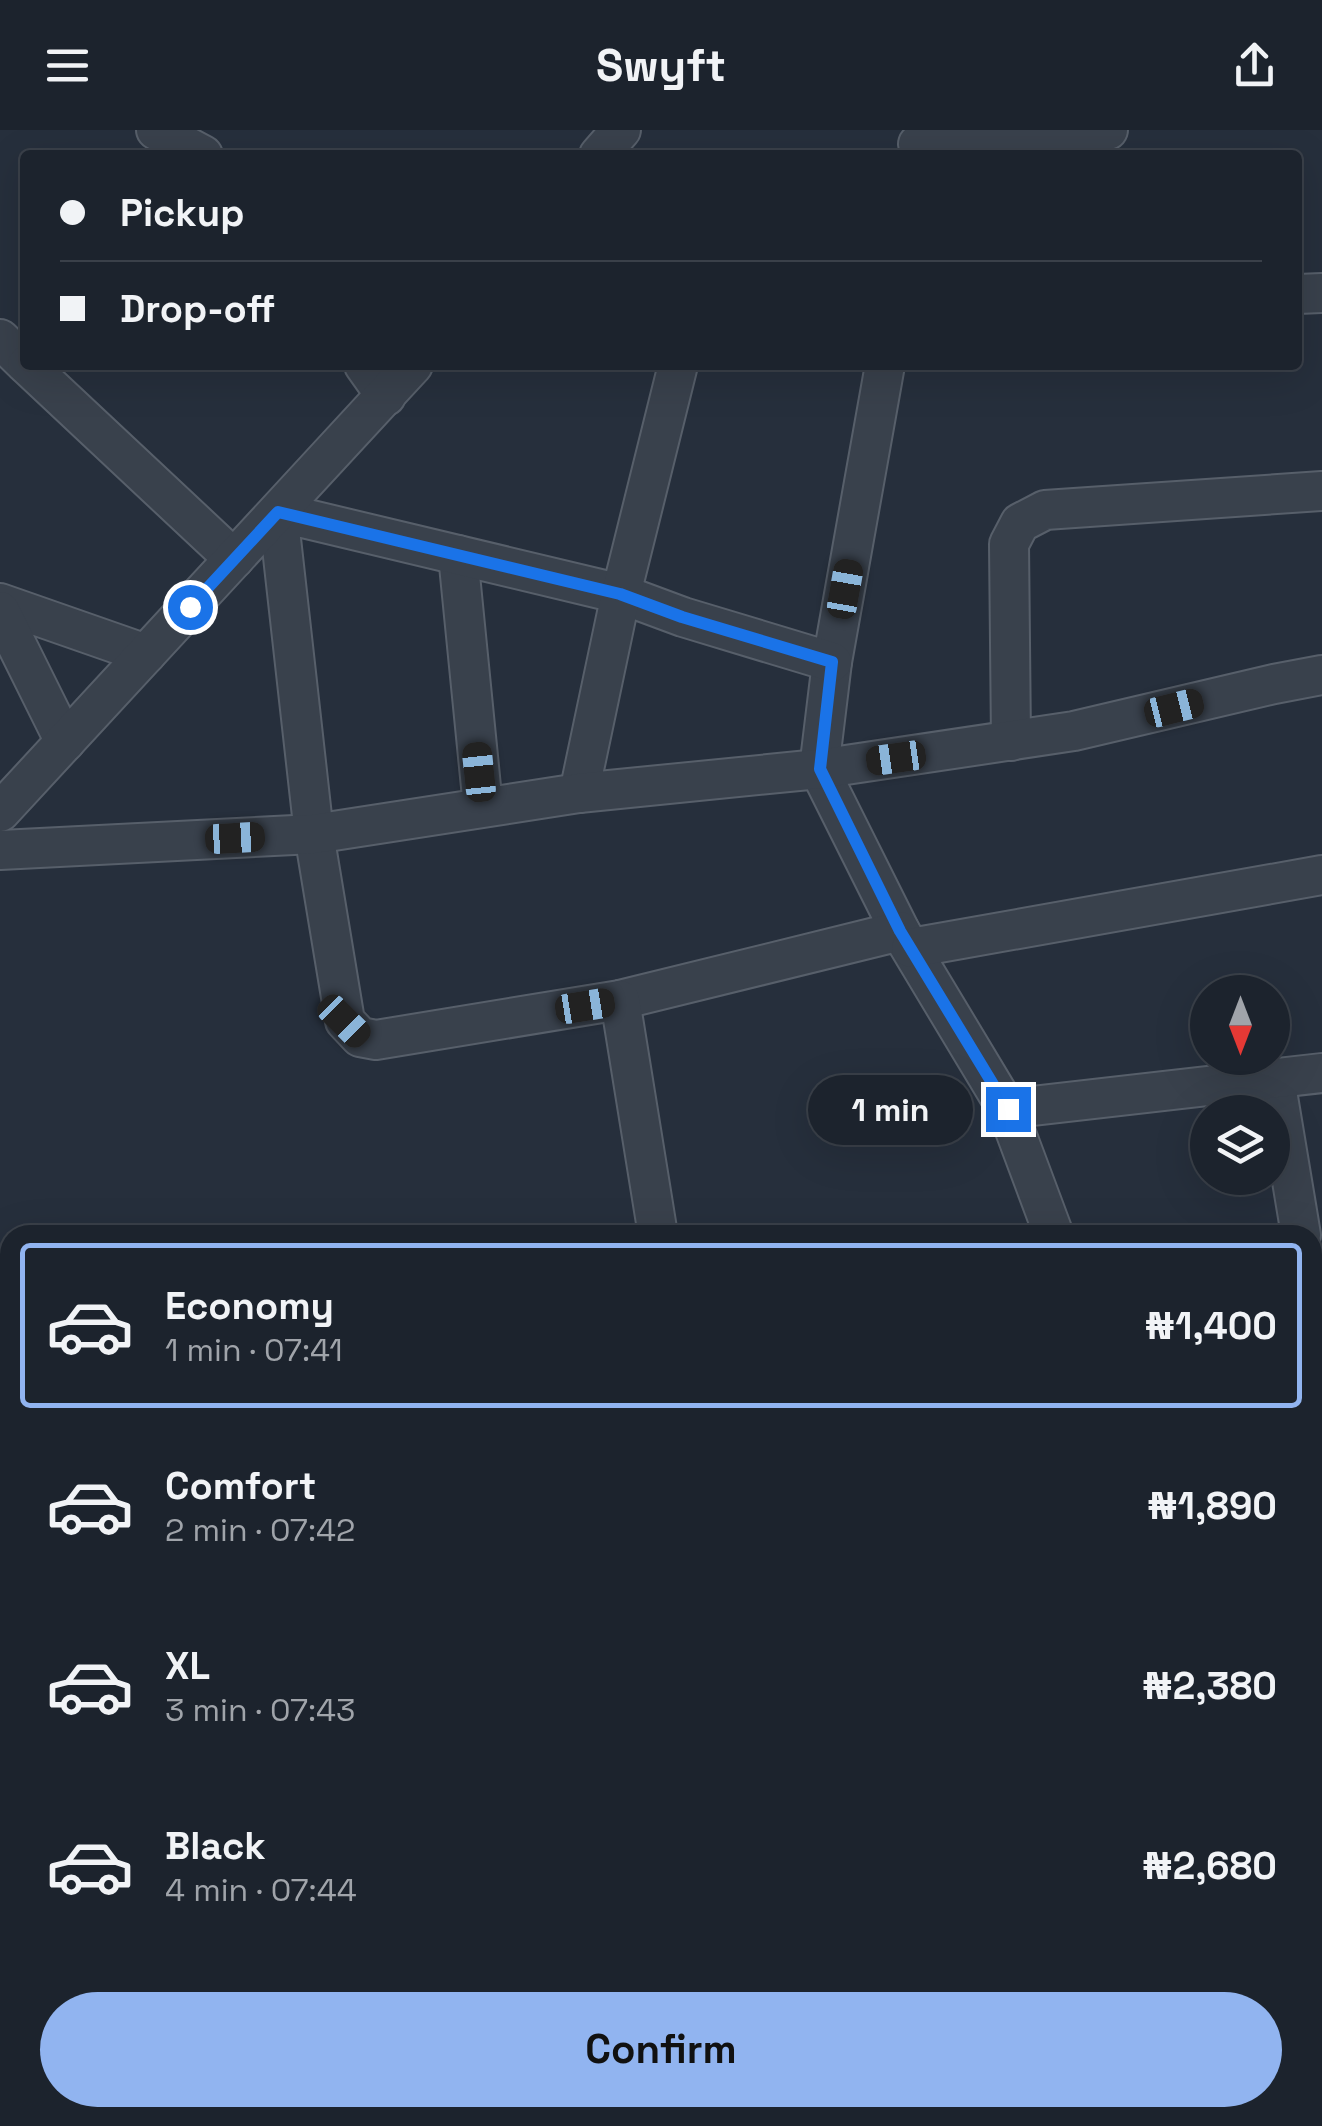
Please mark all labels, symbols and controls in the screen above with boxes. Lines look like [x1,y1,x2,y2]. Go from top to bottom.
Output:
text: Swyft [596,37,726,94]
icon: menu [40,38,95,93]
icon: share [1227,38,1282,93]
text: Pickup [120,189,244,237]
text: Drop-off [120,285,275,333]
car [825,557,865,621]
route start [168,585,213,630]
car [1141,686,1207,730]
car [864,739,928,777]
car [461,741,497,803]
car [204,821,266,855]
north arrow [1190,975,1290,1075]
map controls [1190,975,1290,1195]
car [553,986,617,1026]
car [312,989,376,1053]
callout: 1 min [808,1074,973,1144]
route end [986,1087,1031,1132]
text: 1 min [851,1090,930,1130]
button: layers [1190,1095,1290,1195]
icon: car [45,1281,135,1371]
text: Economy [165,1282,334,1330]
text: ₦1,400 [1145,1302,1277,1350]
text: 1 min · 07:41 [165,1330,343,1370]
icon: car [45,1461,135,1551]
text: Comfort [165,1462,316,1510]
text: ₦1,890 [1147,1482,1277,1530]
text: 2 min · 07:42 [165,1510,355,1550]
icon: car [45,1641,135,1731]
text: XL [165,1642,210,1690]
text: ₦2,380 [1142,1662,1277,1710]
text: 3 min · 07:43 [165,1690,355,1730]
icon: car [45,1821,135,1911]
text: Black [165,1822,266,1870]
text: ₦2,680 [1142,1842,1277,1890]
text: 4 min · 07:44 [165,1870,357,1910]
button: Confirm [40,1992,1282,2107]

